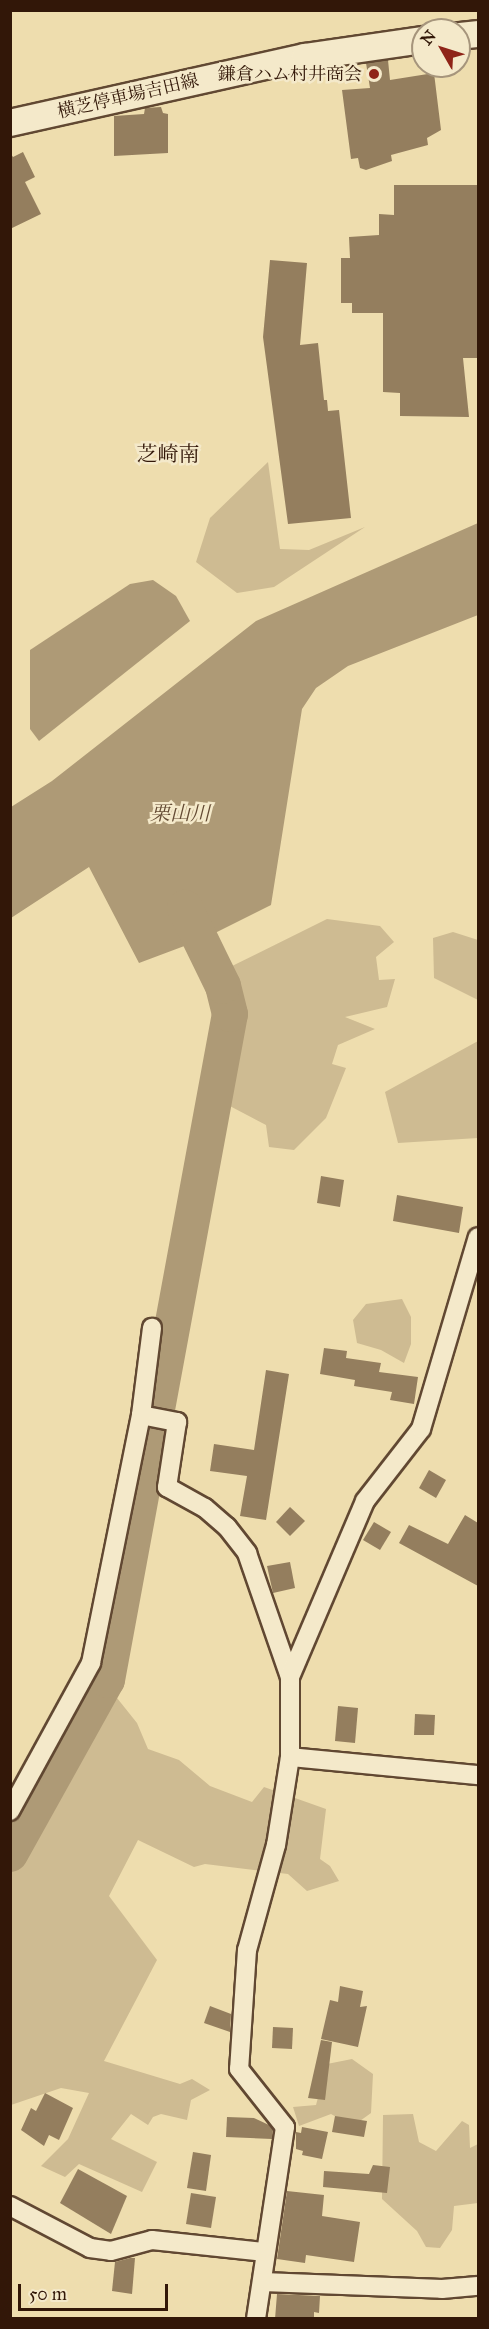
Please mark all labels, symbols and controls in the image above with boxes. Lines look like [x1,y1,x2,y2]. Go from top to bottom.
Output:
north arrow [411,18,471,78]
text: N [417,26,440,49]
place label: 鎌倉ハム村井商会 [218,63,362,85]
marker: 鎌倉ハム村井商会 [367,67,381,81]
street label: 横芝停車場吉田線 [55,69,201,123]
district label: 芝崎南 [137,441,199,467]
water label: 栗山川 [150,801,210,825]
scale bar [21,2272,171,2310]
text: 50 m [29,2283,67,2305]

